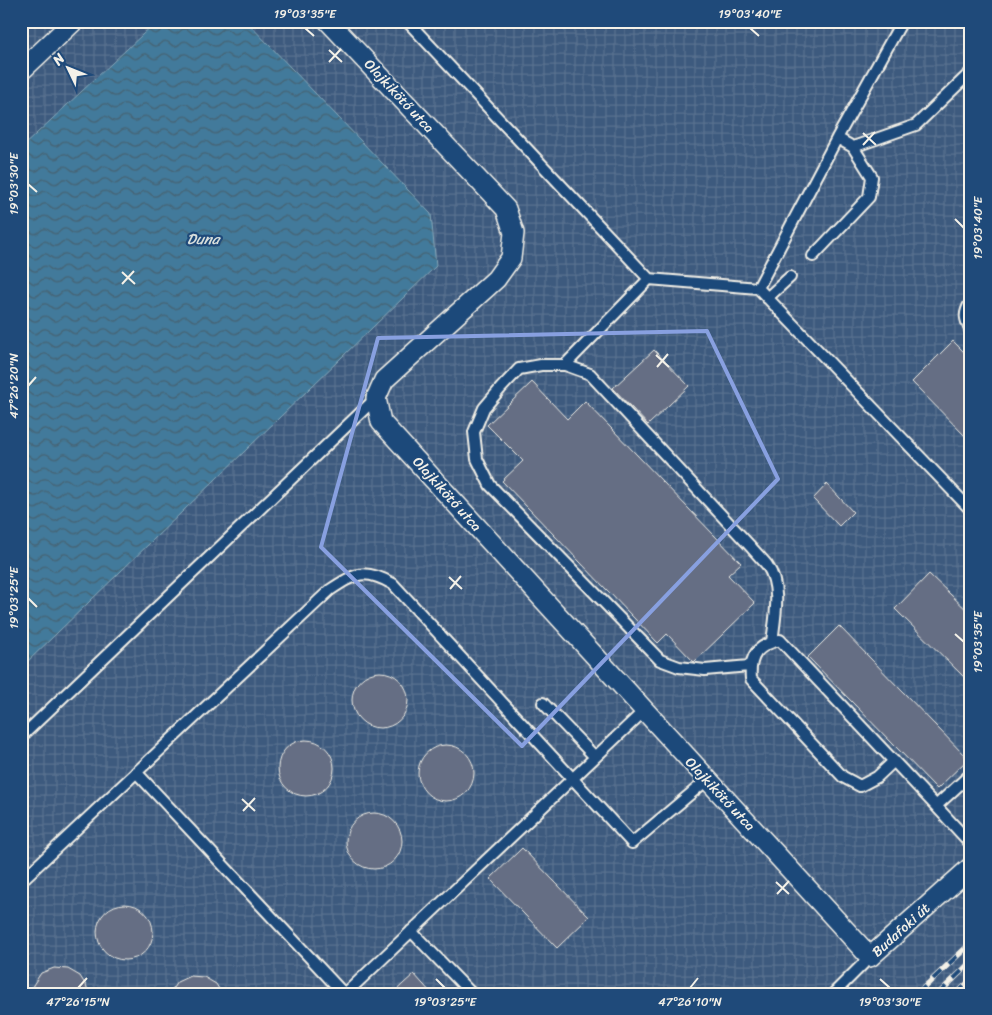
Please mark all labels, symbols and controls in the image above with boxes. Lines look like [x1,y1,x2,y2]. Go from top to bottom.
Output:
text: 19°03'35"E [274,3,337,25]
text: 19°03'40"E [718,3,783,25]
north arrow [42,42,92,92]
text: N [46,47,72,72]
street label: Olajkikötő utca [358,53,440,139]
text: 19°03'30"E [3,152,25,215]
text: 19°03'40"E [967,195,989,260]
water label: Duna [187,226,222,252]
text: 47°26'20"N [3,353,25,419]
street label: Olajkikötő utca [406,451,488,537]
text: 19°03'25"E [3,566,25,629]
text: 19°03'35"E [967,610,989,673]
street label: Olajkikötő utca [679,751,761,837]
street label: Budafoki út [866,897,936,963]
text: 47°26'15"N [46,991,110,1013]
text: 19°03'25"E [414,991,477,1013]
text: 47°26'10"N [658,991,723,1013]
text: 19°03'30"E [859,991,922,1013]

